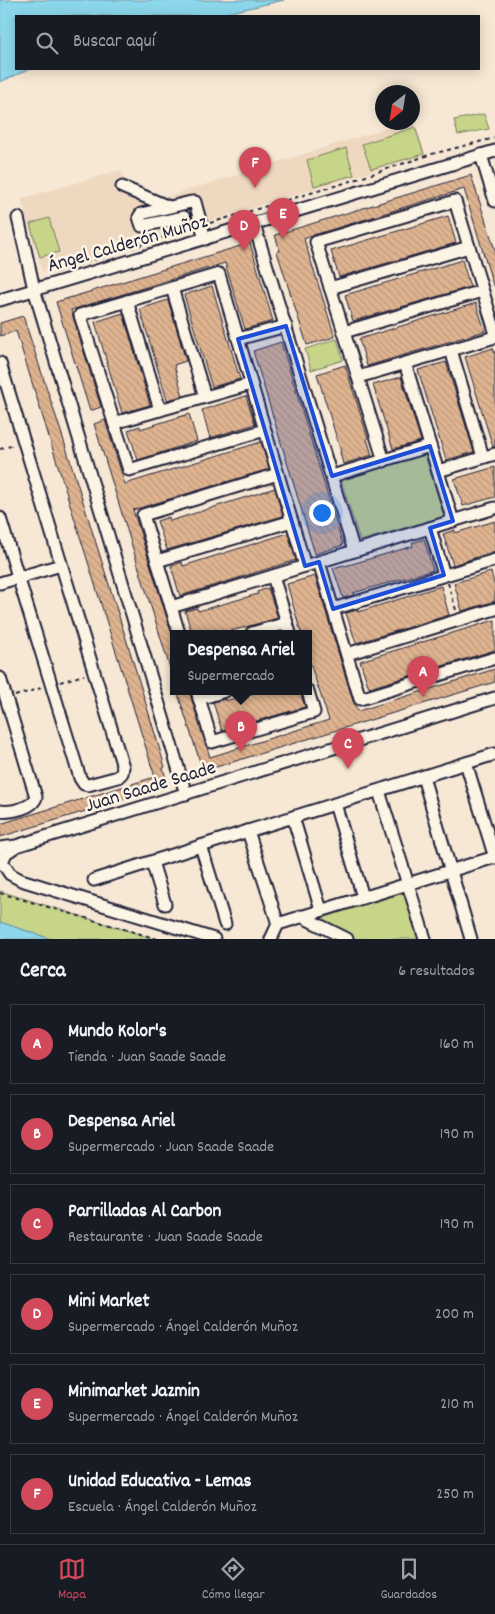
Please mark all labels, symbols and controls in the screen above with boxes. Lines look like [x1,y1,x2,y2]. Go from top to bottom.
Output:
search box [15,15,480,70]
icon: search [33,29,61,57]
text: Buscar aquí [73,29,155,56]
north arrow [375,85,420,130]
pin: F [239,147,271,188]
pin: E [267,198,299,239]
street label: Ángel Calderón Muñoz [45,209,211,281]
pin: D [228,210,260,251]
your location [309,500,335,526]
popup [170,630,312,695]
text: Despensa Ariel [187,638,295,665]
pin: A [407,656,439,697]
text: Supermercado [187,665,274,688]
pin: B [225,711,257,752]
pin: C [332,728,364,769]
street label: Juan Saade Saade [82,755,220,821]
text: Cerca [20,957,66,987]
text: 6 resultados [398,960,475,983]
text: Mundo Kolor's [68,1019,167,1046]
text: A [33,1033,41,1056]
text: 160 m [439,1033,474,1056]
text: Tienda · Juan Saade Saade [68,1046,226,1069]
text: Despensa Ariel [68,1109,175,1136]
text: B [33,1123,41,1146]
text: 190 m [440,1123,474,1146]
text: Supermercado · Juan Saade Saade [68,1136,274,1159]
text: Parrilladas Al Carbon [68,1199,221,1226]
text: C [33,1213,41,1236]
text: 190 m [440,1213,474,1236]
text: Restaurante · Juan Saade Saade [68,1226,263,1249]
text: Mini Market [68,1289,149,1316]
text: D [33,1303,41,1326]
text: 200 m [435,1303,474,1326]
text: Supermercado · Ángel Calderón Muñoz [68,1316,298,1339]
text: Minimarket Jazmin [68,1379,200,1406]
text: E [33,1393,41,1416]
text: 210 m [440,1393,474,1416]
text: Supermercado · Ángel Calderón Muñoz [68,1406,298,1429]
text: Unidad Educativa - Lemas [68,1469,251,1496]
text: F [33,1483,41,1506]
text: 250 m [436,1483,474,1506]
text: Escuela · Ángel Calderón Muñoz [68,1496,257,1519]
tab: Mapa [58,1555,86,1605]
tab: Cómo llegar [202,1555,265,1605]
tab: Guardados [380,1555,437,1605]

